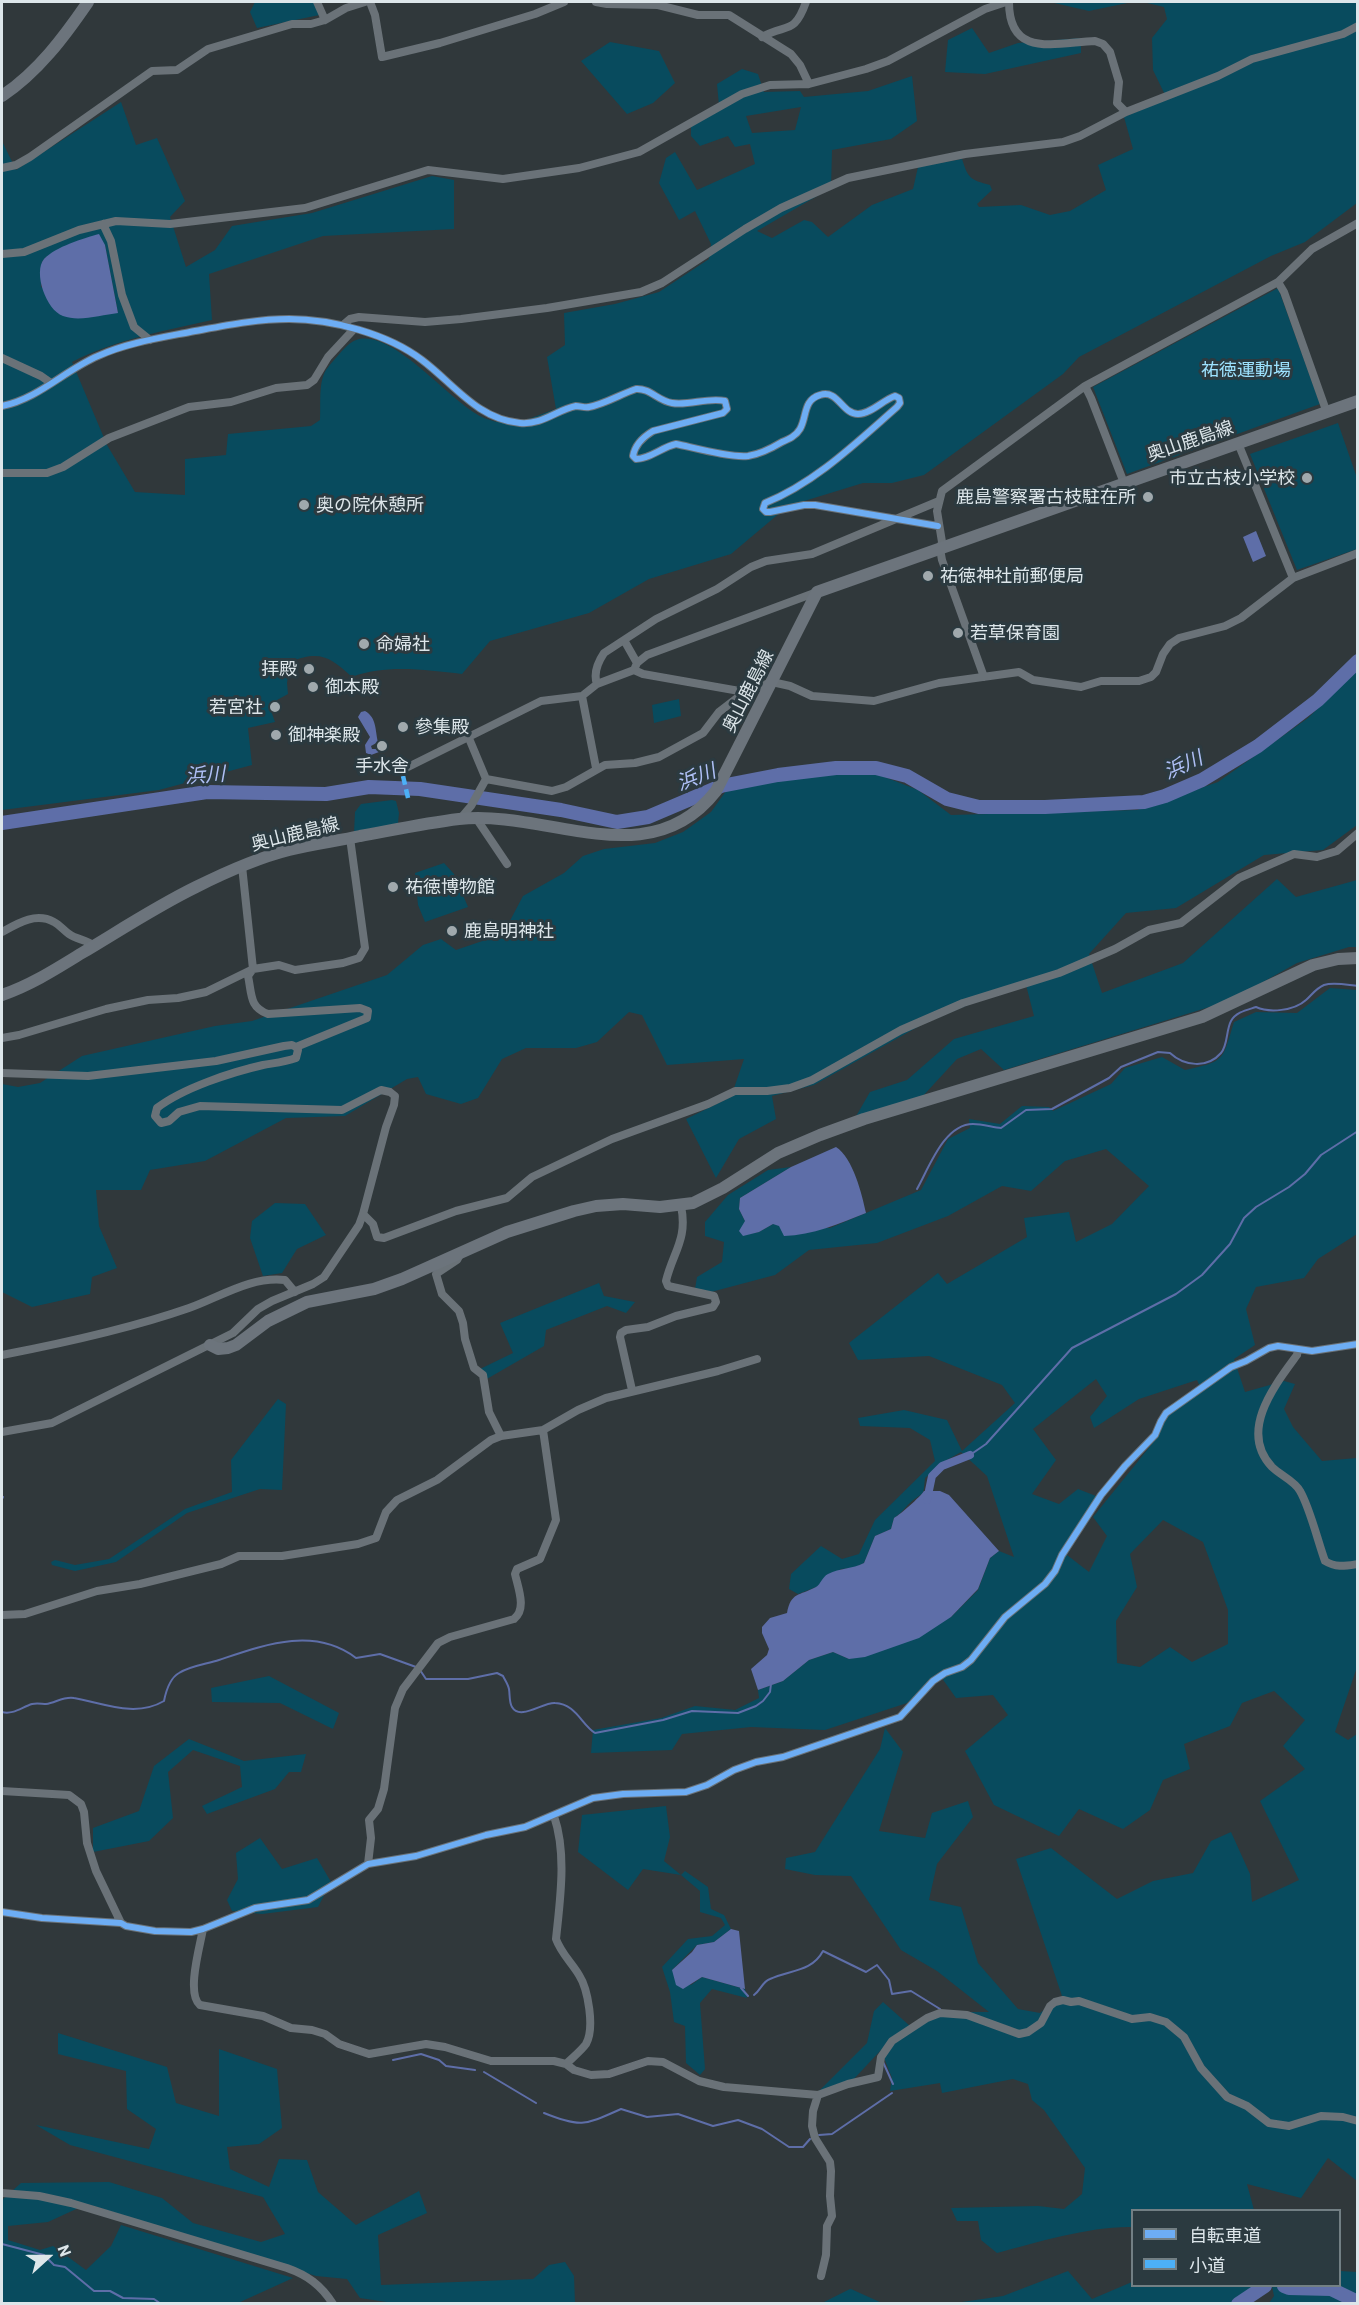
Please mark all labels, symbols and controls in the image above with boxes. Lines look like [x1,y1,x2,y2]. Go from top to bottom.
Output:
park label: 祐徳運動場 [1201,359,1291,381]
street label: 奥山鹿島線 [1144,416,1236,466]
place label: 市立古枝小学校 [1169,467,1295,489]
marker: 市立古枝小学校 [1300,471,1314,485]
place label: 鹿島警察署古枝駐在所 [956,486,1136,508]
marker: 鹿島警察署古枝駐在所 [1141,490,1155,504]
place label: 奥の院休憩所 [316,494,424,516]
marker: 奥の院休憩所 [297,498,311,512]
place label: 祐徳神社前郵便局 [940,565,1084,587]
marker: 祐徳神社前郵便局 [921,569,935,583]
place label: 若草保育園 [970,622,1060,644]
marker: 若草保育園 [951,626,965,640]
place label: 命婦社 [376,633,430,655]
marker: 命婦社 [357,637,371,651]
street label: 奥山鹿島線 [718,646,778,736]
place label: 拝殿 [261,658,297,680]
marker: 拝殿 [302,662,316,676]
place label: 御本殿 [325,676,379,698]
marker: 御本殿 [306,680,320,694]
place label: 若宮社 [209,696,263,718]
marker: 若宮社 [268,700,282,714]
place label: 參集殿 [415,716,469,738]
marker: 參集殿 [396,720,410,734]
place label: 御神楽殿 [288,724,360,746]
marker: 御神楽殿 [269,728,283,742]
marker: 手水舎 [375,739,389,753]
water label: 浜川 [1160,746,1206,784]
place label: 手水舎 [355,755,409,777]
water label: 浜川 [673,759,719,795]
water label: 浜川 [184,762,226,788]
street label: 奥山鹿島線 [249,813,341,855]
place label: 祐徳博物館 [405,876,495,898]
marker: 祐徳博物館 [386,880,400,894]
place label: 鹿島明神社 [464,920,554,942]
marker: 鹿島明神社 [445,924,459,938]
legend [1131,2209,1341,2287]
text: 自転車道 [1189,2224,1261,2246]
north arrow [18,2227,78,2287]
text: N [54,2242,76,2259]
text: 小道 [1189,2254,1225,2276]

